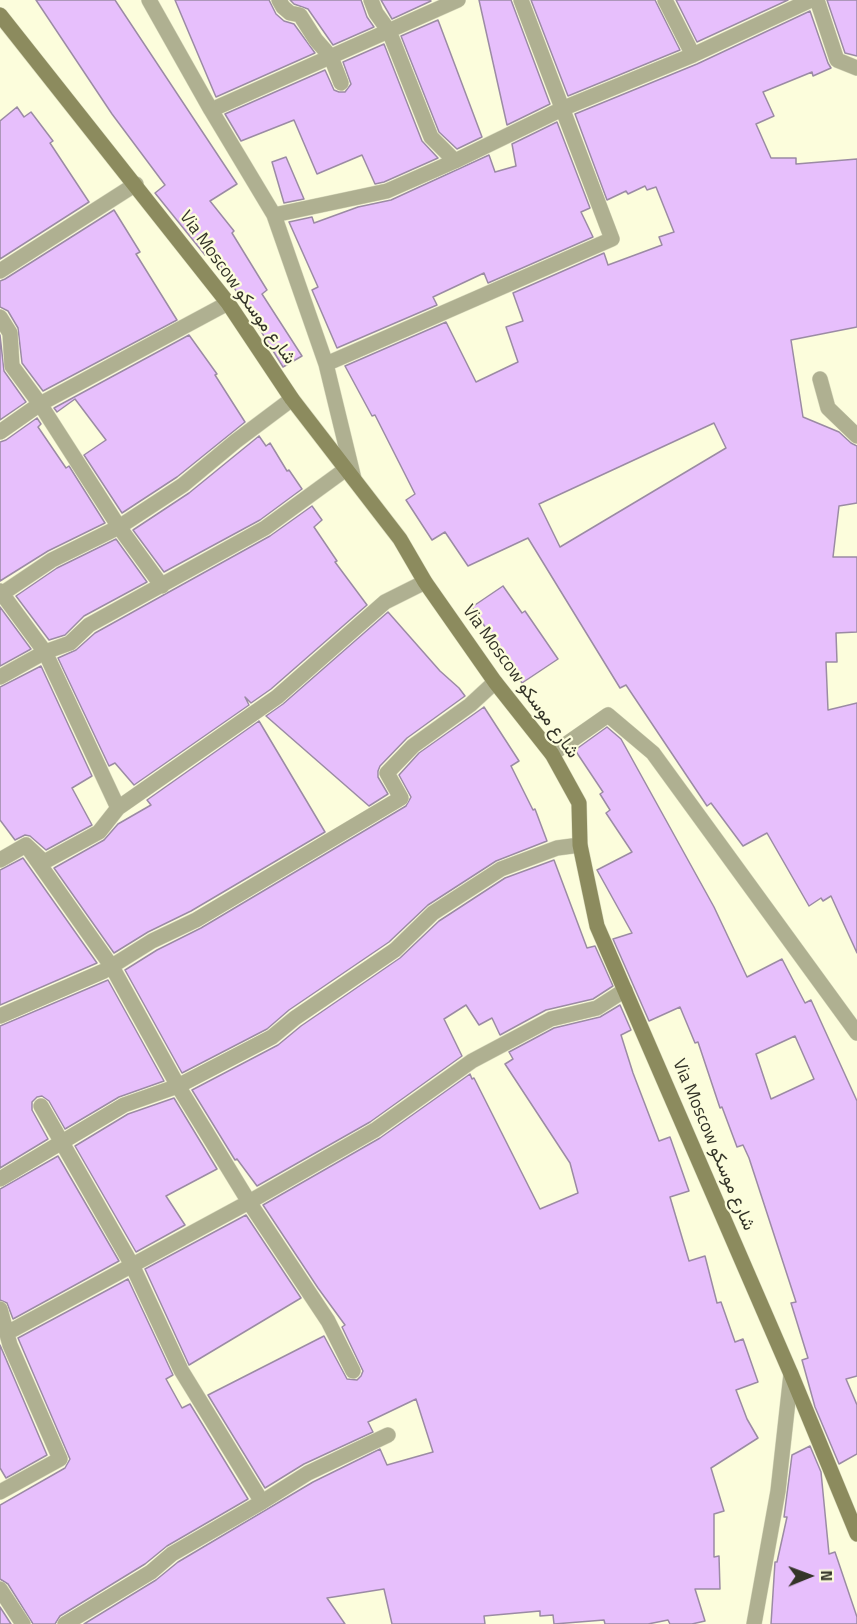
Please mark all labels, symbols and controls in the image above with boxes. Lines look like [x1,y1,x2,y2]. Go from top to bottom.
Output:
street label: Via Moscow شارع موسكو [174,207,300,369]
street label: Via Moscow شارع موسكو [457,601,583,763]
street label: Via Moscow شارع موسكو [667,1056,759,1234]
north arrow [779,1546,839,1606]
text: N [815,1570,839,1581]

